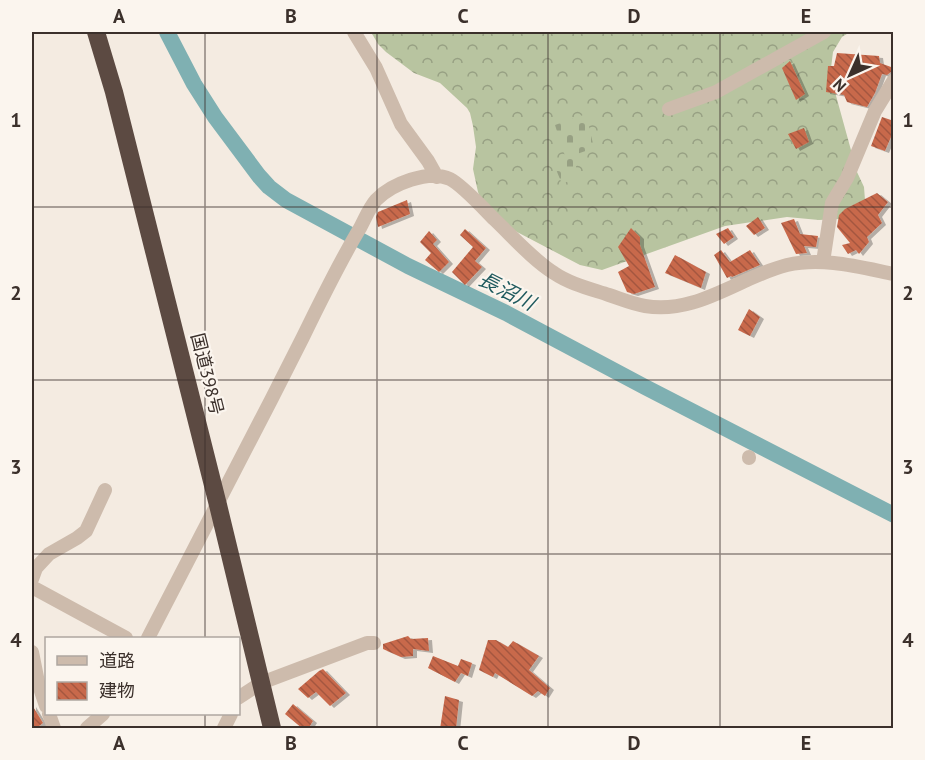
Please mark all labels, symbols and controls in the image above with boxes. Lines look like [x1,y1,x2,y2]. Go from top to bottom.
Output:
text: A [113,3,126,29]
text: B [285,3,297,29]
text: C [457,3,469,29]
text: D [628,3,641,29]
text: E [801,3,811,29]
north arrow [820,45,880,105]
text: N [829,75,850,96]
text: 1 [10,107,22,133]
text: 1 [902,107,914,133]
water label: 長沼川 [474,266,541,317]
text: 2 [10,280,22,306]
text: 2 [902,280,914,306]
street label: 国道398号 [186,331,229,417]
text: 3 [10,454,22,480]
text: 3 [902,454,914,480]
text: 4 [10,627,22,653]
text: 4 [902,627,914,653]
legend [45,637,240,715]
text: 道路 [99,649,135,672]
text: 建物 [99,679,135,702]
text: A [113,730,126,756]
text: B [285,730,297,756]
text: C [457,730,469,756]
text: D [628,730,641,756]
text: E [801,730,811,756]

